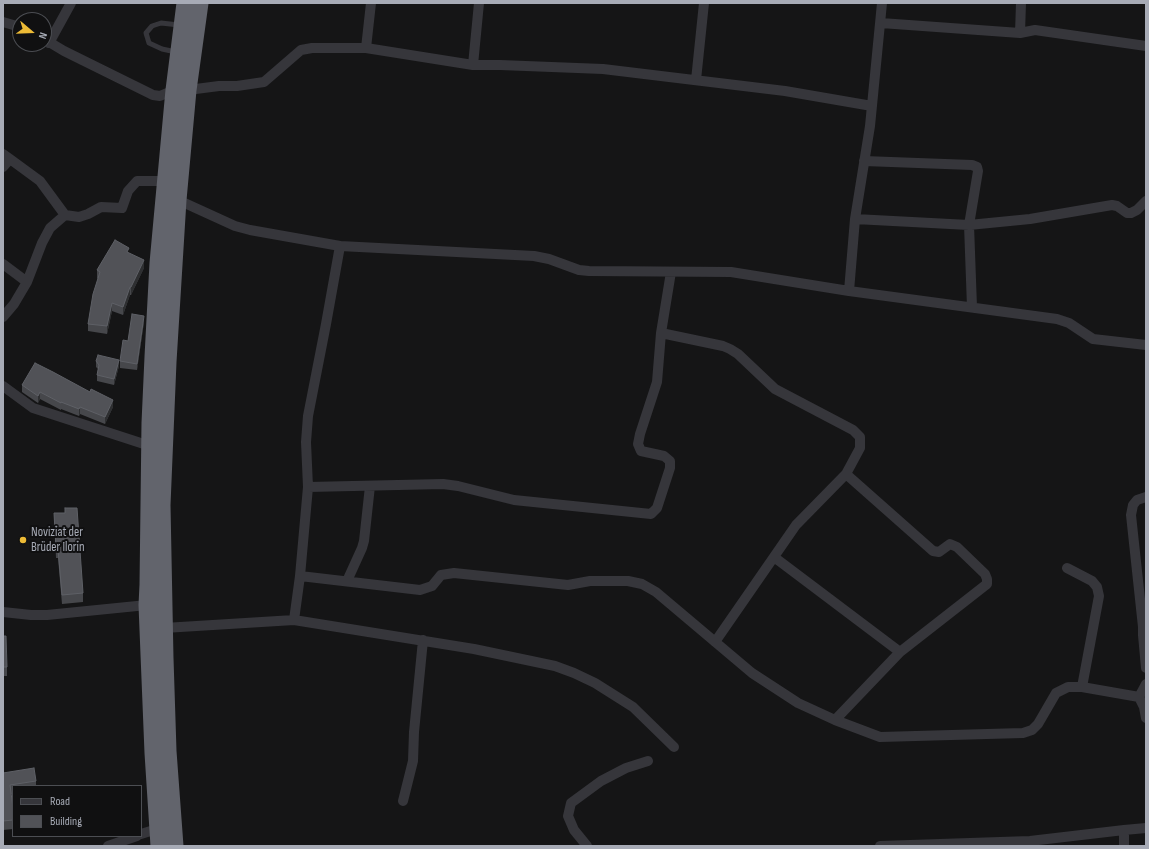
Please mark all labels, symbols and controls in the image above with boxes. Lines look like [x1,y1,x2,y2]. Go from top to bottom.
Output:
north arrow [12,12,52,52]
text: N [36,31,50,41]
place label: Noviziat der Brüder Ilorin [31,525,85,556]
marker: Noviziat der Brüder Ilorin [18,535,28,545]
legend [12,785,142,837]
text: Road [50,794,70,809]
text: Building [50,814,82,829]

